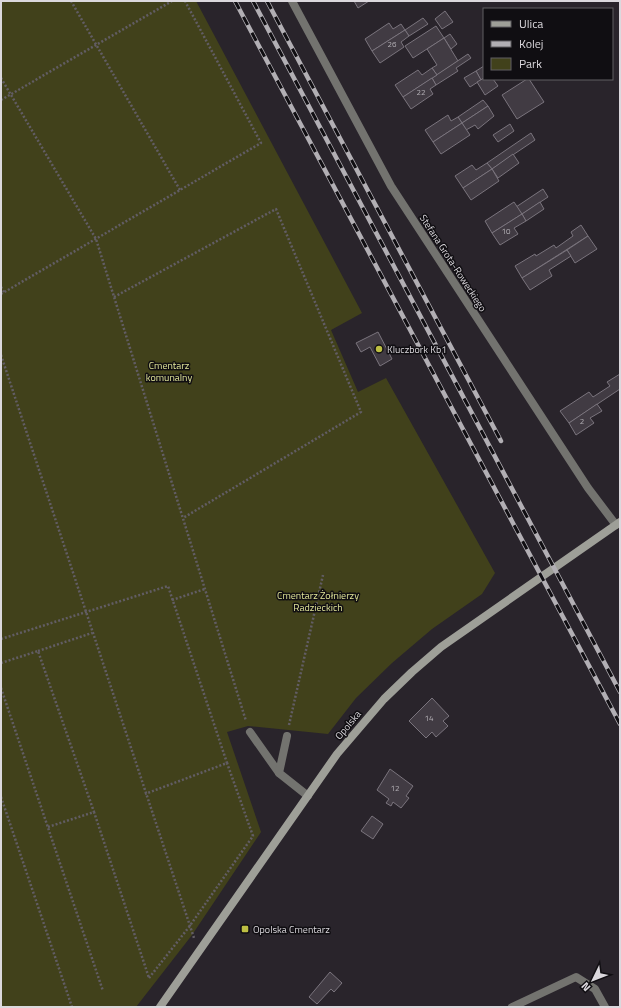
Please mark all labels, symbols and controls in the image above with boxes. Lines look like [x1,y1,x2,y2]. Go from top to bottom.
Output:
legend [483,8,613,80]
text: Ulica [519,14,543,33]
text: Kolej [519,34,543,53]
house number: 26 [388,38,397,50]
text: Park [519,54,542,73]
house number: 22 [417,86,425,98]
street label: Stefana Grota-Roweckiego [416,211,490,315]
house number: 10 [502,225,511,237]
place label: Kluczbork Kb1 [387,342,447,357]
marker: Kluczbork Kb1 [374,344,384,354]
park label: Cmentarz komunalny [146,358,192,385]
house number: 2 [580,415,584,427]
park label: Cmentarz Żołnierzy Radzieckich [277,588,359,615]
street label: Opolska [331,707,365,743]
house number: 14 [425,712,434,724]
house number: 12 [391,782,399,794]
place label: Opolska Cmentarz [253,922,330,937]
marker: Opolska Cmentarz [240,924,250,934]
north arrow [573,960,613,1000]
text: N [577,979,594,995]

